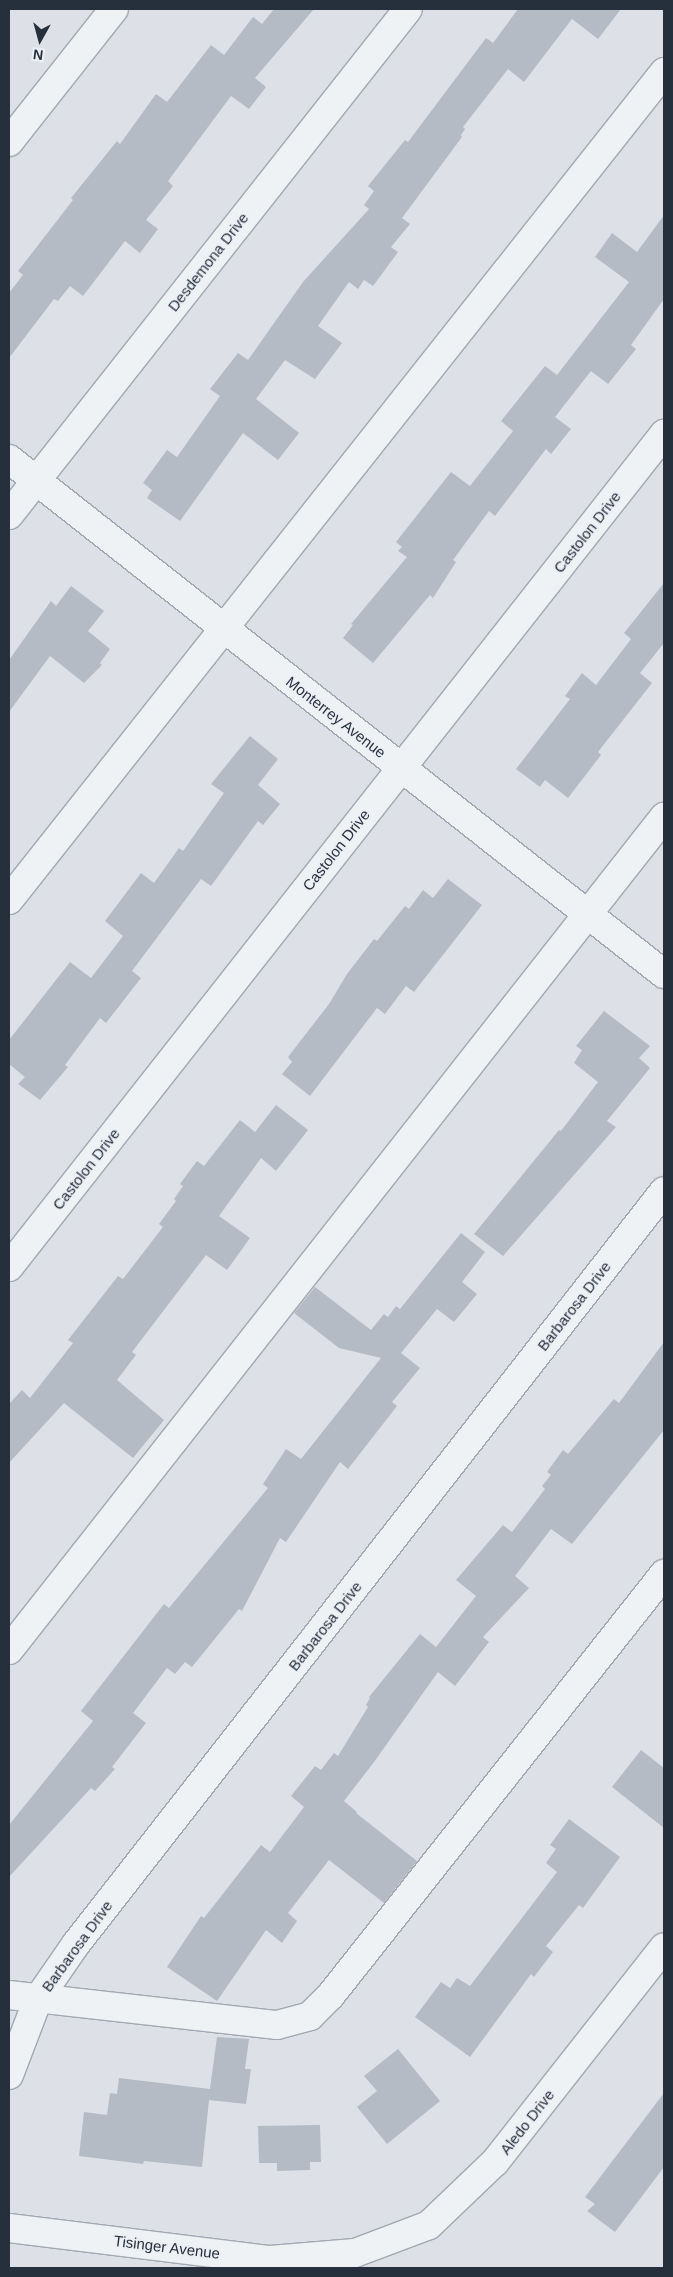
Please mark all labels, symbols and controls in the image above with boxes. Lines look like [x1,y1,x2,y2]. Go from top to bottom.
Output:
north arrow [15,15,65,65]
text: N [32,46,44,63]
street label: Desdemona Drive [164,209,252,315]
street label: Castolon Drive [550,488,624,576]
street label: Monterrey Avenue [282,672,390,762]
street label: Castolon Drive [299,806,373,894]
street label: Castolon Drive [49,1125,123,1213]
street label: Barbarosa Drive [534,1258,614,1354]
street label: Barbarosa Drive [285,1578,365,1674]
street label: Barbarosa Drive [38,1897,116,1995]
street label: Aledo Drive [496,2086,558,2158]
street label: Tisinger Avenue [113,2232,221,2262]

